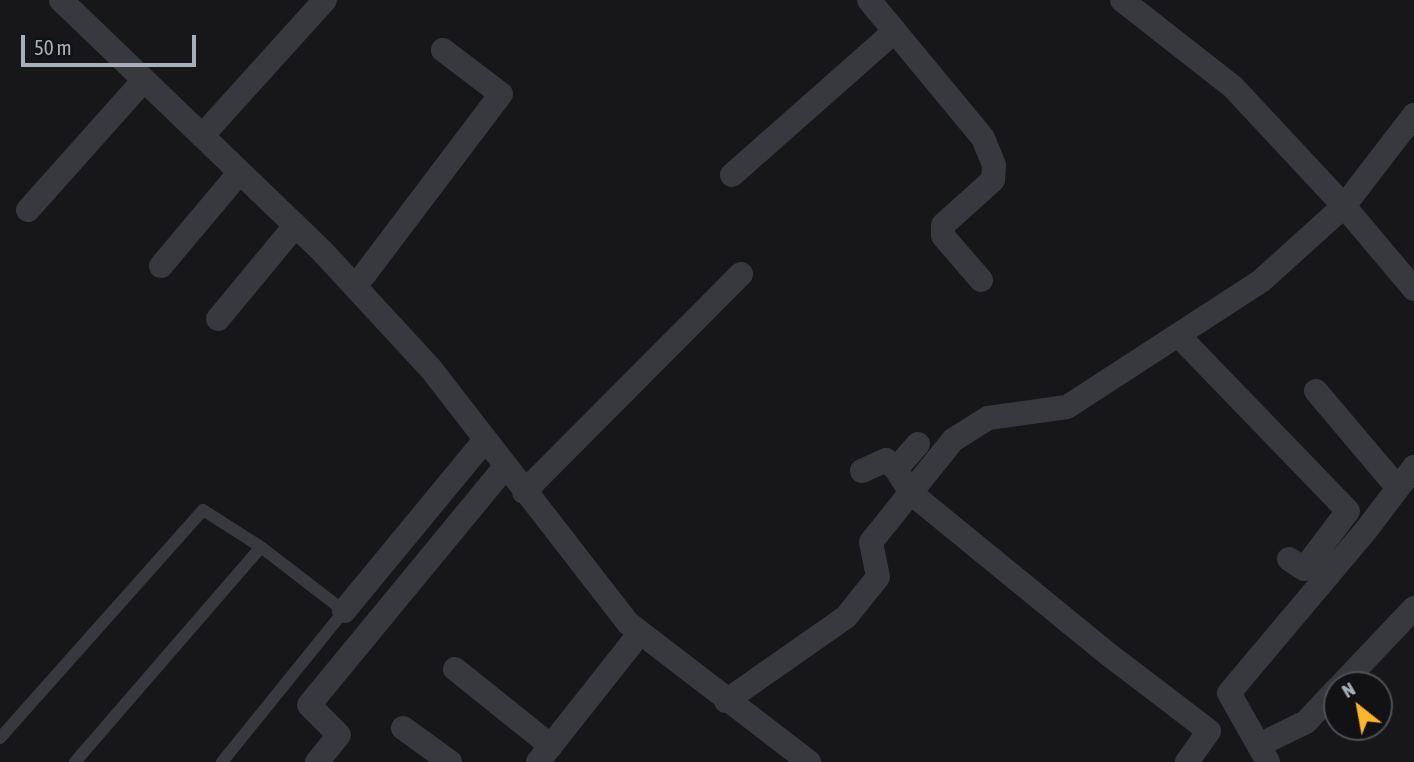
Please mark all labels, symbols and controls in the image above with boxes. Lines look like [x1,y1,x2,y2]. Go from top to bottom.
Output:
scale bar [24,21,200,65]
text: 50 m [34,35,72,59]
north arrow [1323,671,1393,741]
text: N [1338,677,1359,702]

